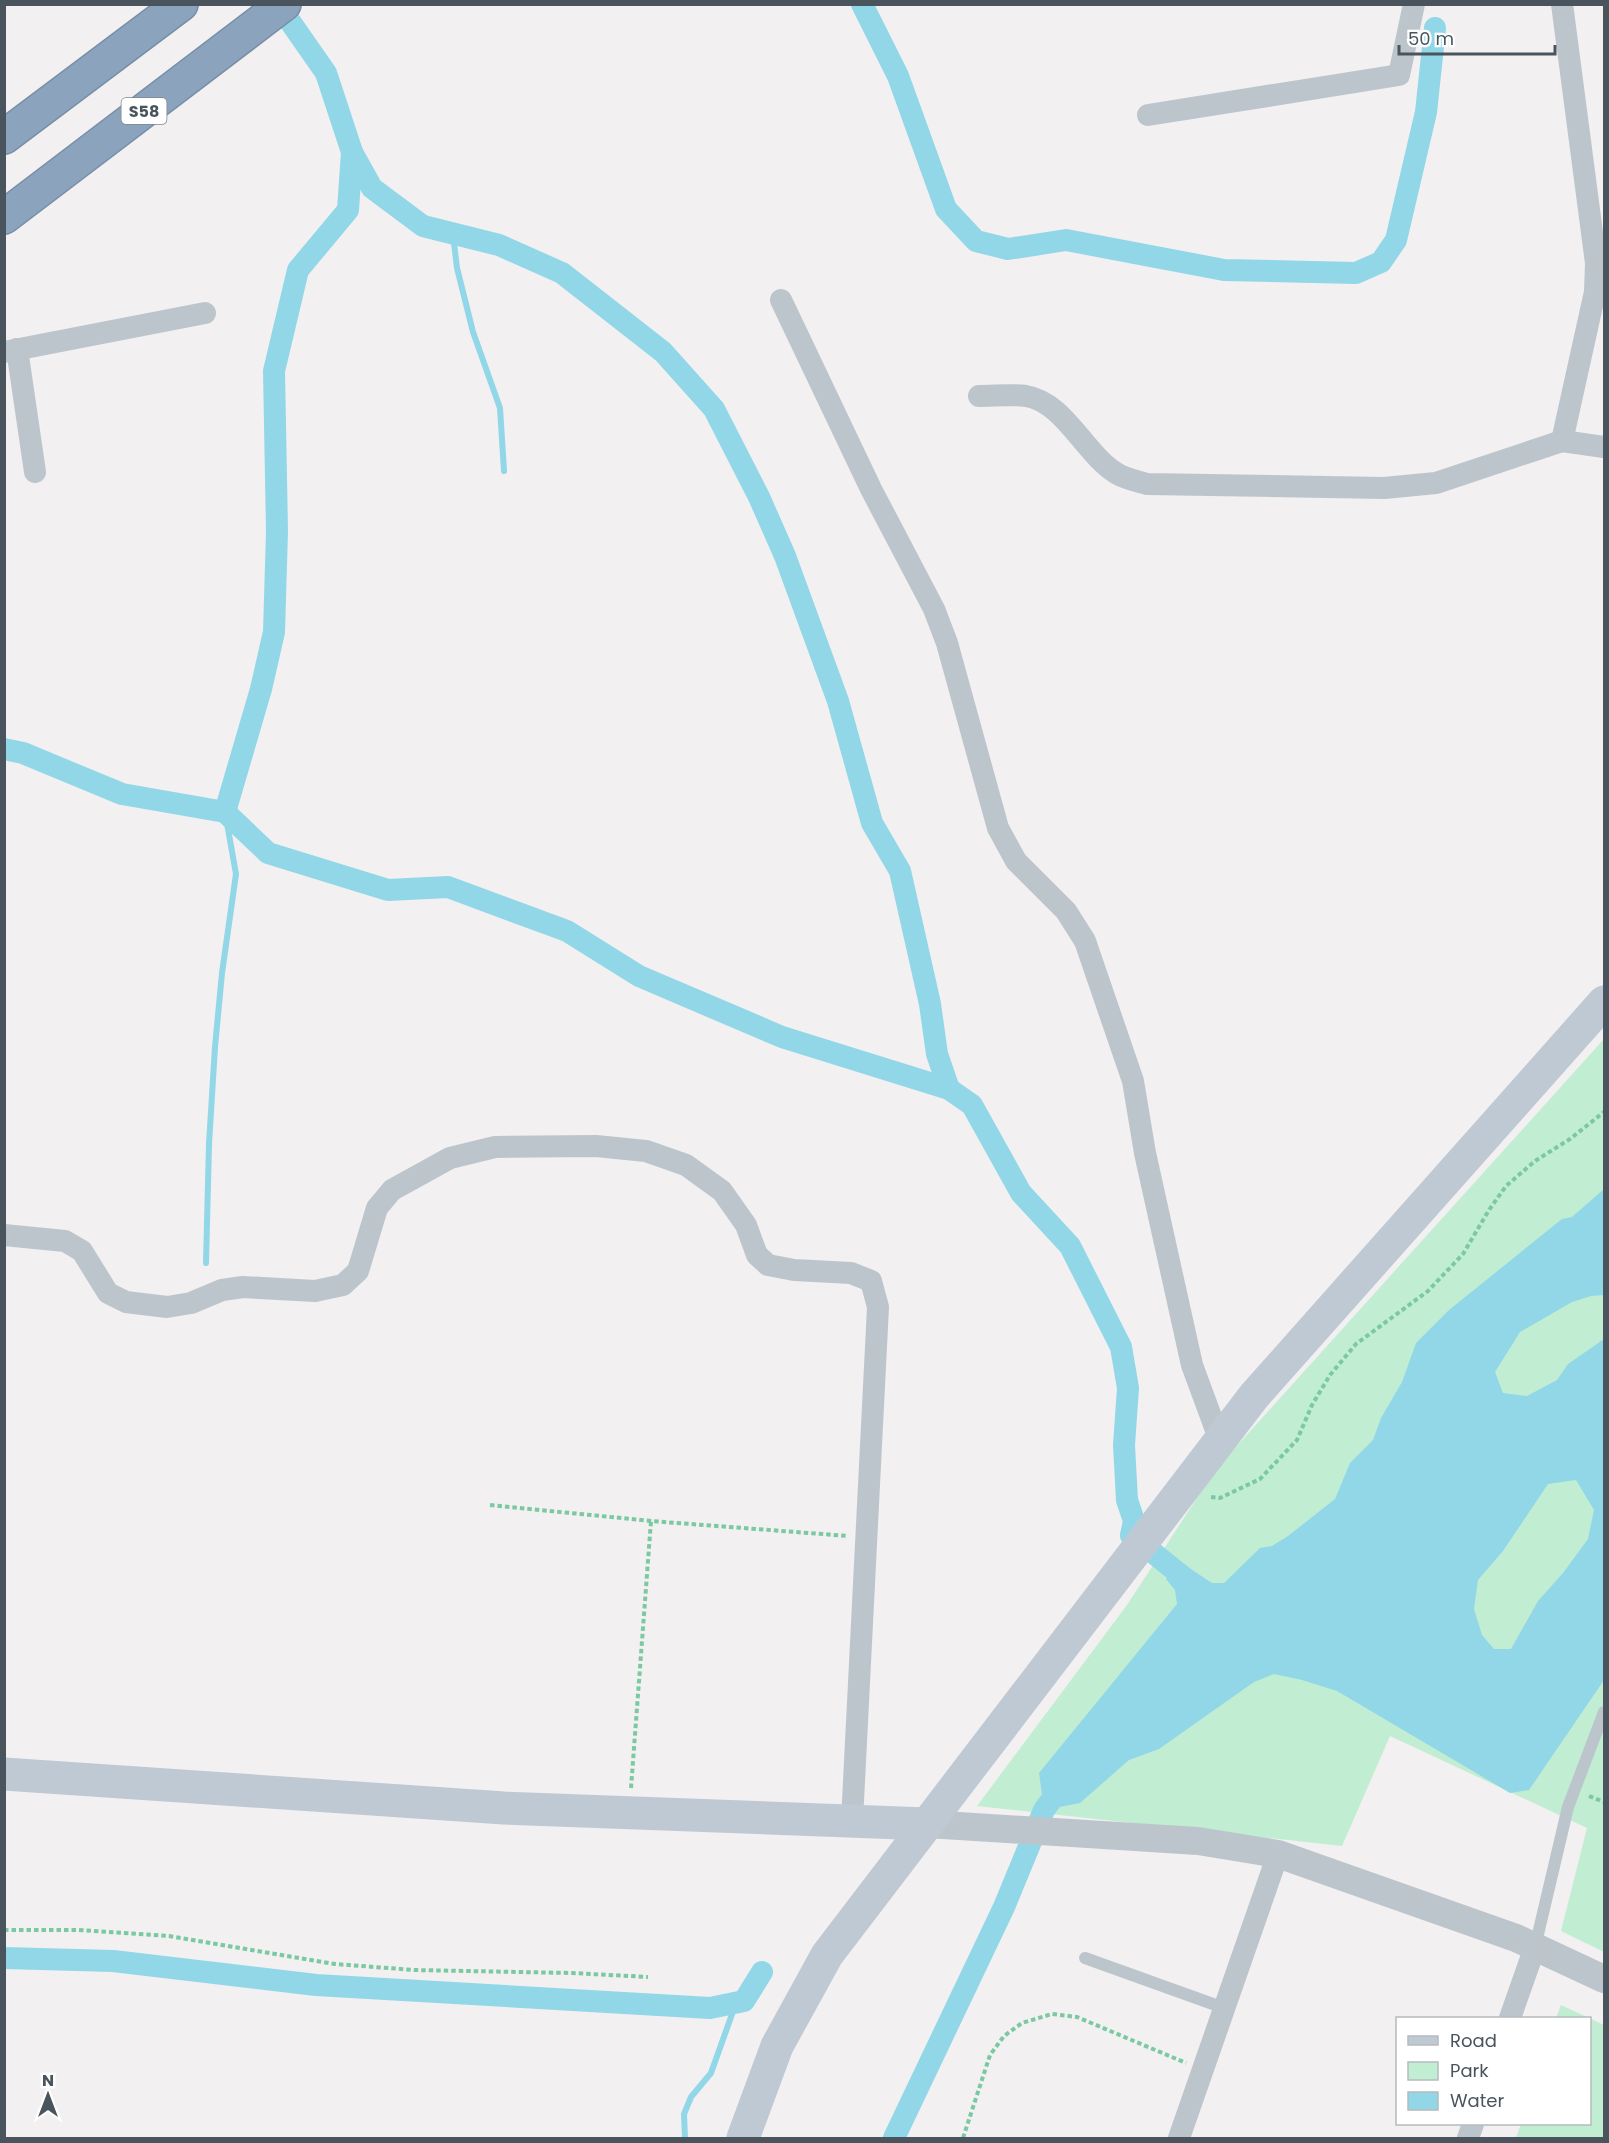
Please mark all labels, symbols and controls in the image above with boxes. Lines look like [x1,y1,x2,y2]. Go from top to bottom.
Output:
scale bar [1399,18,1555,56]
text: 50 m [1408,26,1454,51]
road number: S58 [122,98,166,124]
legend [1396,2017,1591,2125]
text: Road [1450,2028,1497,2053]
text: Park [1450,2058,1489,2083]
north arrow [18,2065,78,2125]
text: N [42,2069,54,2092]
text: Water [1450,2088,1504,2113]

